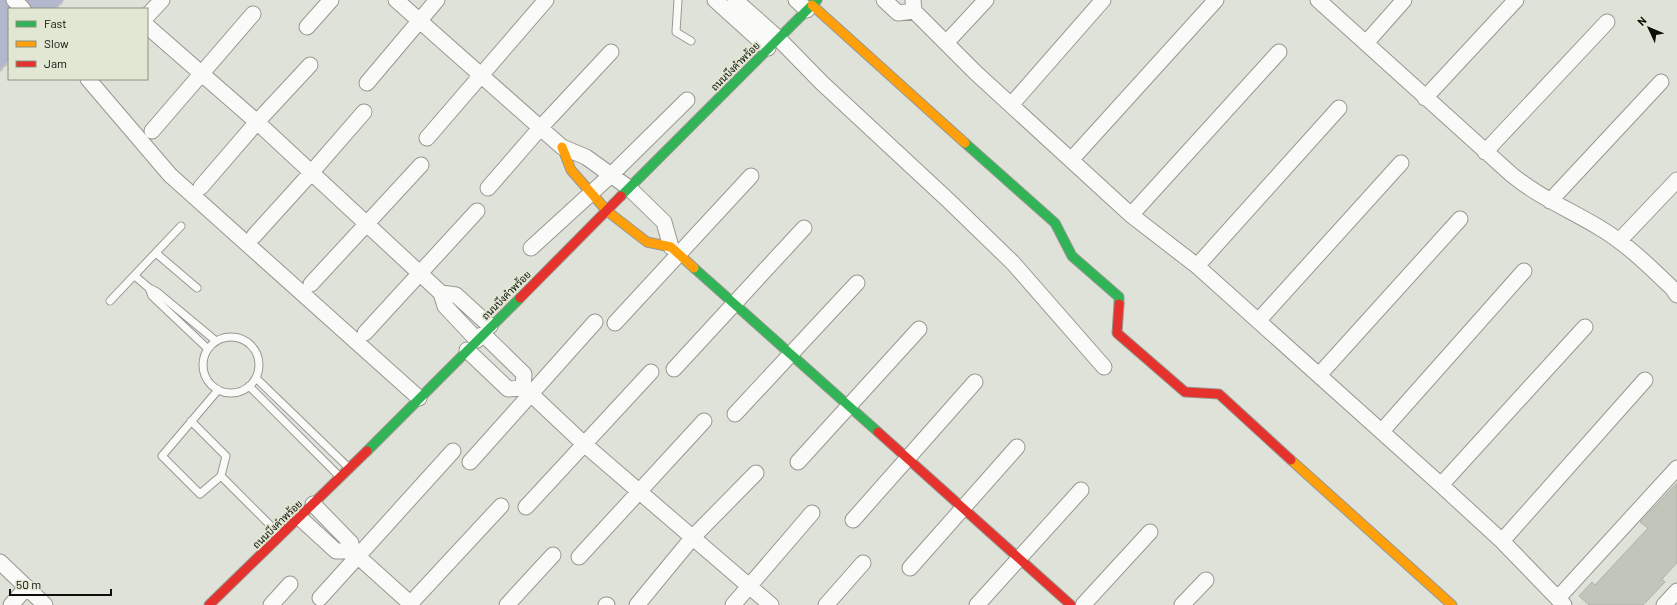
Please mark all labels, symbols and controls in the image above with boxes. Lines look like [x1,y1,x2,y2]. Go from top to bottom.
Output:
legend [8,8,148,80]
north arrow [1629,8,1669,48]
text: N [1634,14,1649,28]
text: Fast [44,16,67,30]
text: Slow [44,36,69,50]
street label: ถนนบึงคำพร้อย [708,39,762,93]
text: Jam [44,56,67,70]
street label: ถนนบึงคำพร้อย [479,268,533,322]
street label: ถนนบึงคำพร้อย [250,497,304,551]
scale bar [10,571,111,597]
text: 50 m [16,577,41,591]

